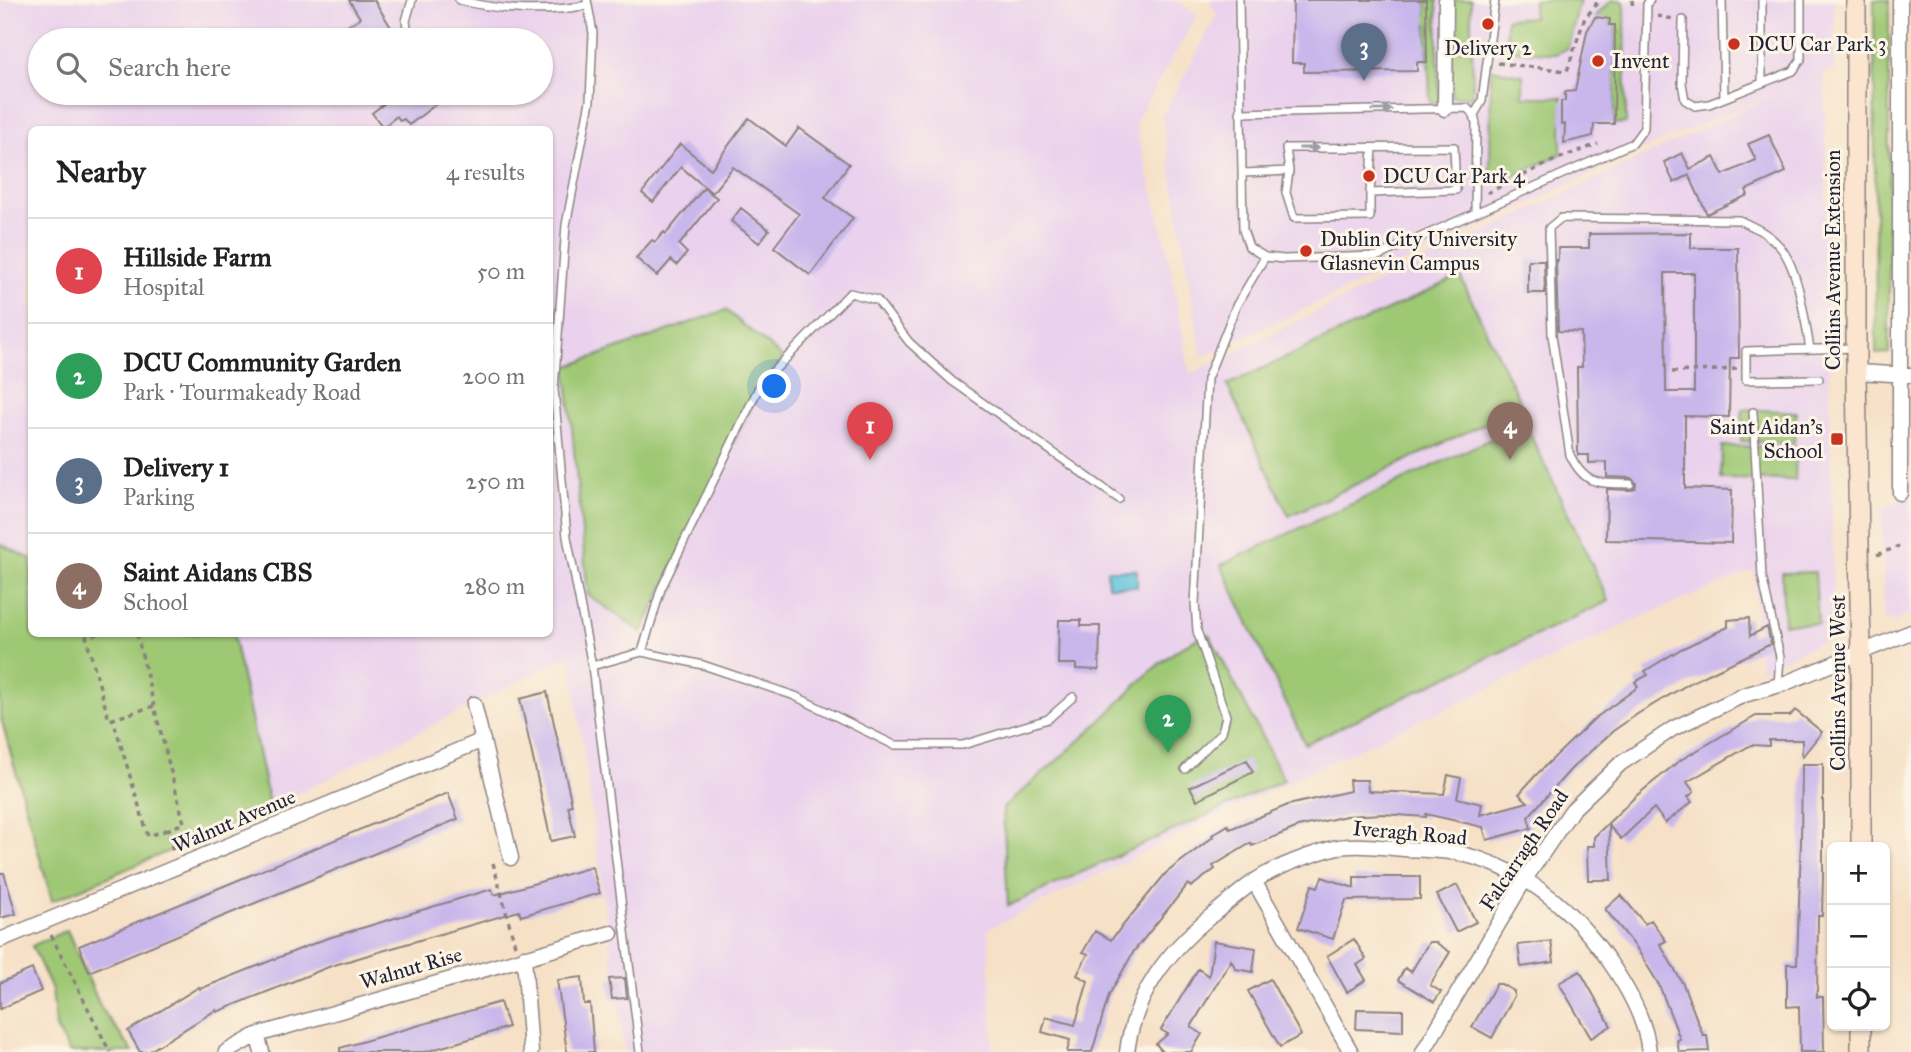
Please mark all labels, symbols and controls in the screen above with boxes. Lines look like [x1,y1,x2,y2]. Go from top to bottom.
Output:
marker: Delivery 2 [1480,16,1496,32]
pin: 3 [1341,23,1387,81]
search box [28,28,553,105]
place label: DCU Car Park 3 [1748,31,1886,57]
place label: Delivery 2 [1444,35,1532,61]
marker: DCU Car Park 3 [1726,36,1742,52]
icon: search [52,48,90,86]
place label: Invent [1612,48,1670,74]
text: Search here [108,51,231,83]
marker: Invent [1590,53,1606,69]
one-way arrow [1371,104,1393,116]
one-way arrow [1298,142,1320,154]
street label: Collins Avenue Extension [1820,150,1846,370]
text: Nearby [56,154,146,190]
text: 4 results [446,158,525,186]
place label: DCU Car Park 4 [1383,163,1526,189]
marker: DCU Car Park 4 [1361,168,1377,184]
place label: Dublin City University Glasnevin Campus [1320,226,1518,276]
text: Hillside Farm [123,241,272,273]
marker: Dublin City University Glasnevin Campus [1298,243,1314,259]
text: 1 [74,257,84,285]
text: 50 m [477,257,525,285]
text: Hospital [123,273,205,301]
text: DCU Community Garden [123,346,401,378]
text: 2 [73,362,85,390]
text: 200 m [463,362,525,390]
your location [757,369,791,403]
text: Park · Tourmakeady Road [123,378,361,406]
pin: 1 [847,402,893,460]
pin: 4 [1487,402,1533,460]
place label: Saint Aidan's School [1710,414,1823,464]
marker: Saint Aidan's School [1829,431,1845,447]
text: Delivery 1 [123,451,229,483]
text: 3 [74,467,84,495]
text: 250 m [465,467,525,495]
text: Parking [123,483,194,511]
text: Saint Aidans CBS [123,556,312,588]
text: 4 [73,572,85,600]
text: 280 m [464,572,525,600]
text: School [123,588,188,616]
street label: Collins Avenue West [1825,594,1851,771]
pin: 2 [1145,695,1191,753]
street label: Walnut Avenue [169,783,300,859]
street label: Falcarragh Road [1474,784,1574,916]
street label: Iveragh Road [1352,815,1469,851]
map controls [1827,842,1890,1031]
button: + [1827,842,1890,905]
button: − [1827,905,1890,968]
street label: Walnut Rise [357,941,465,995]
button: locate [1827,968,1890,1031]

